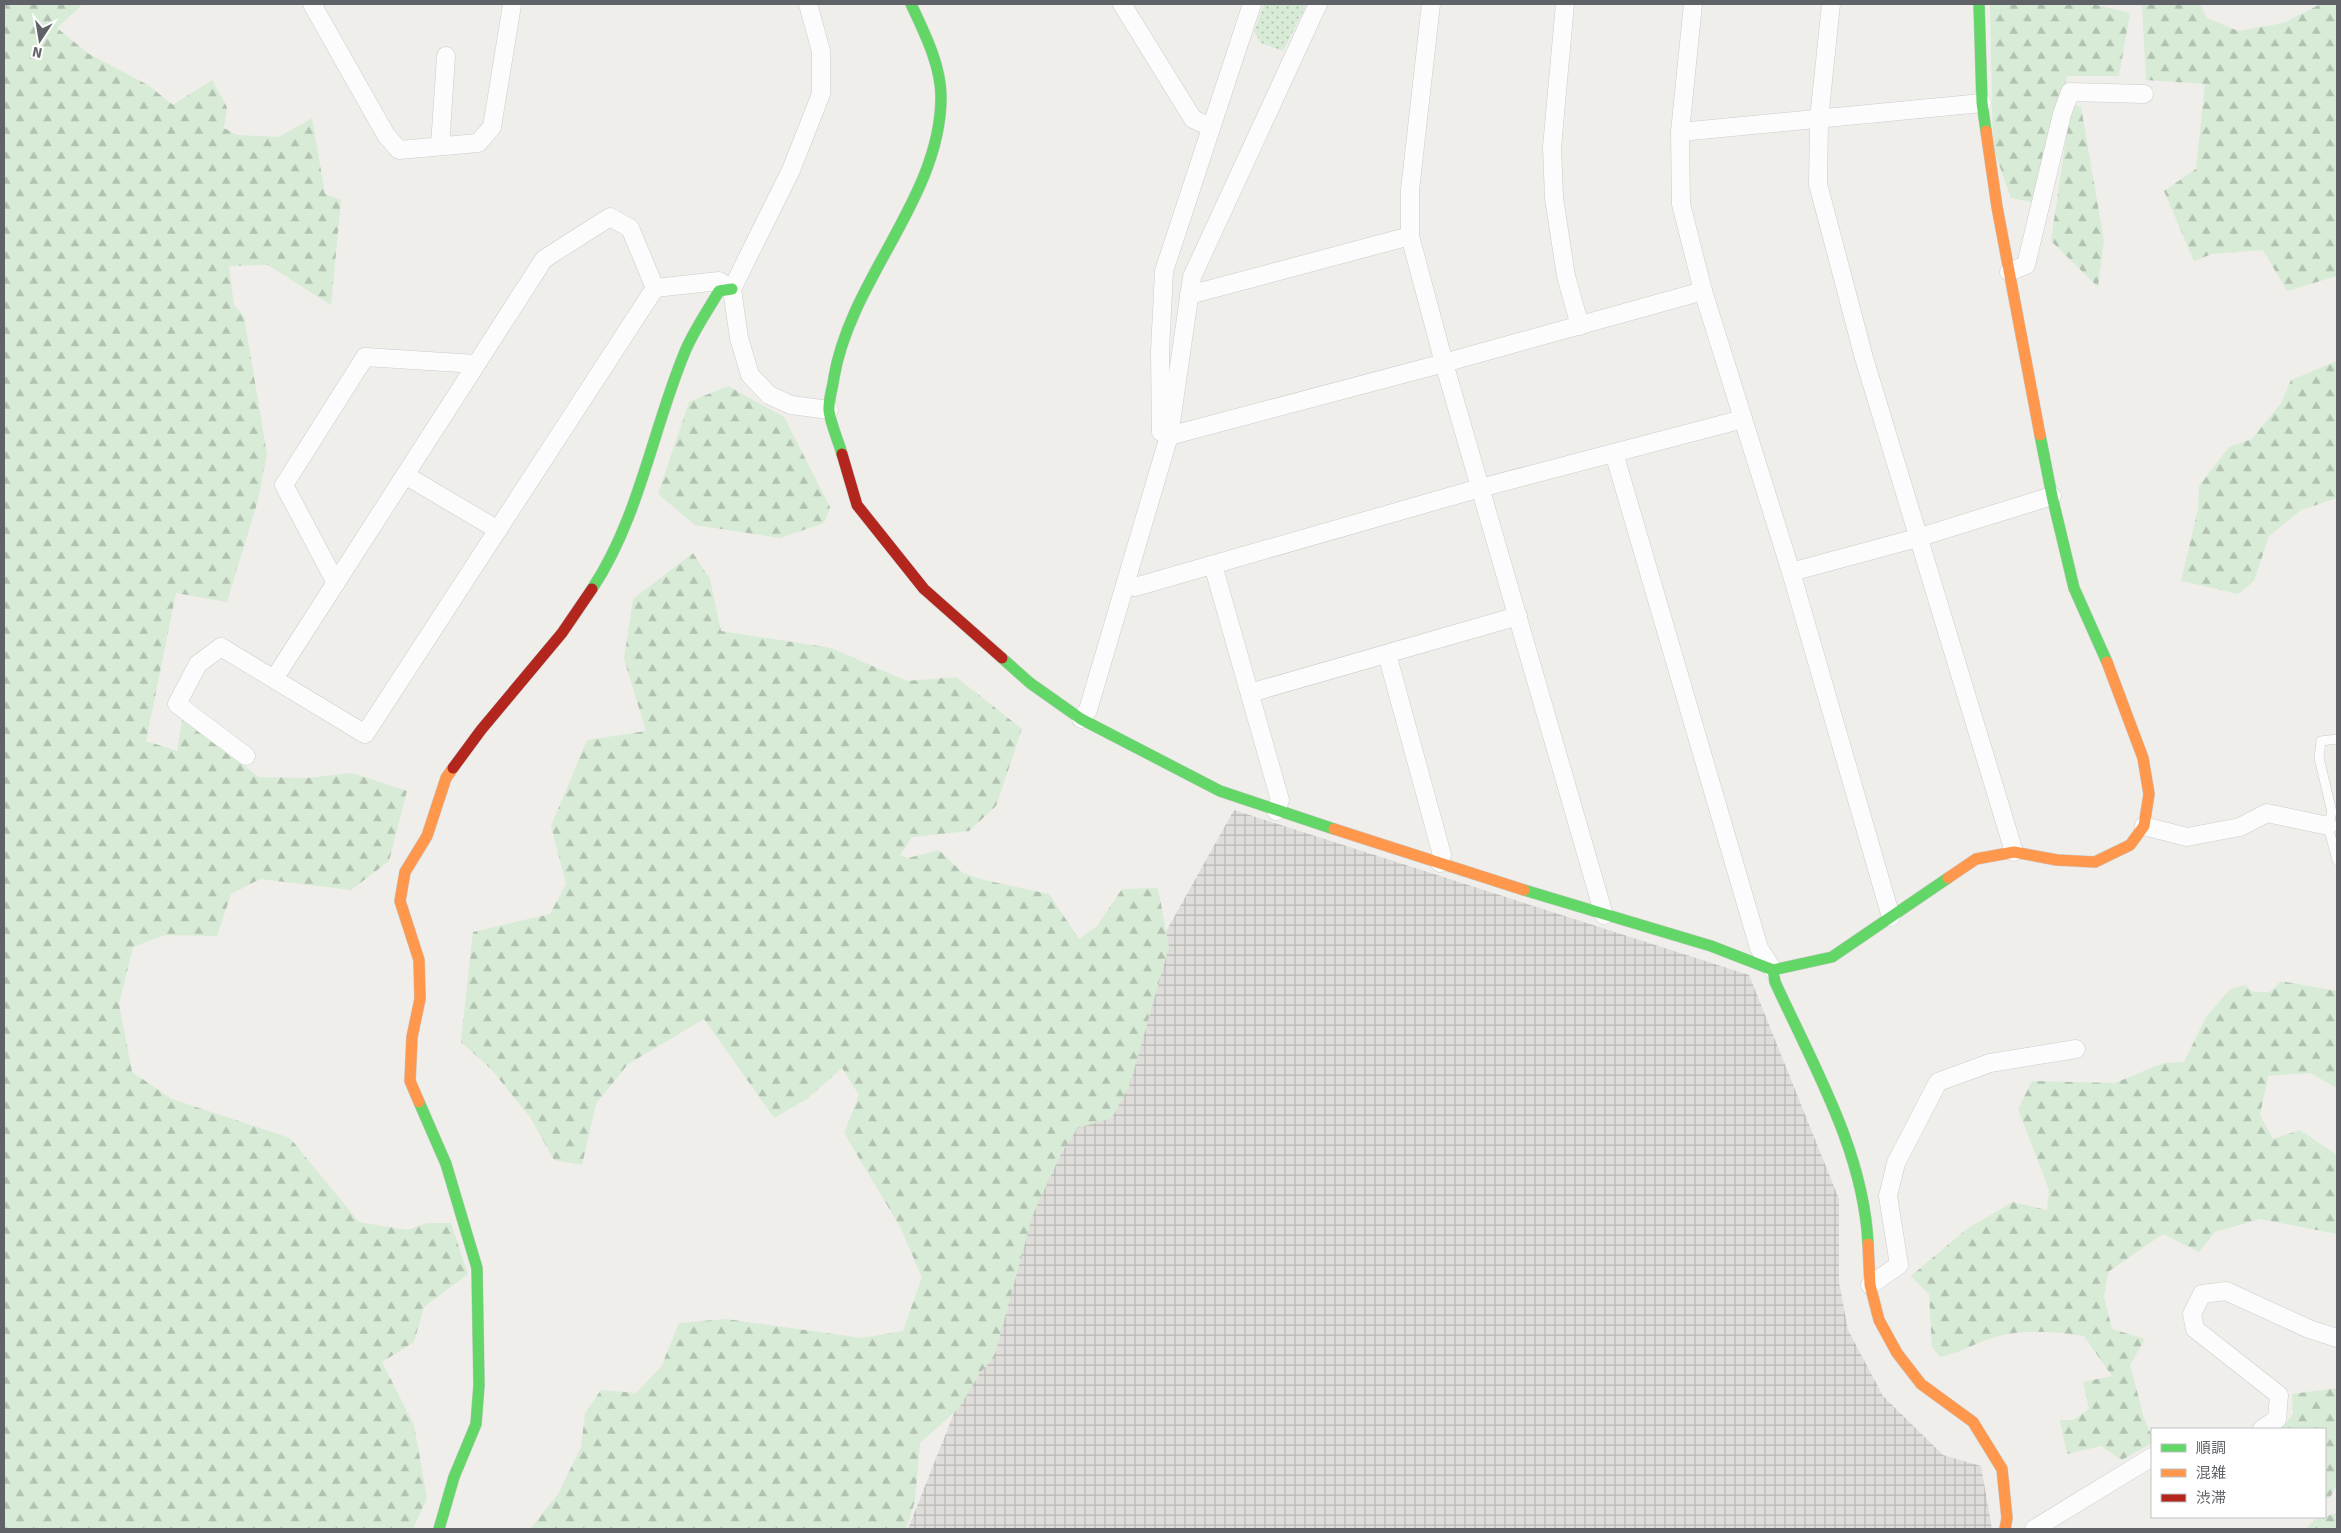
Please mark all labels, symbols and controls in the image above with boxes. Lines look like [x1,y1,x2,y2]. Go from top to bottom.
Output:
north arrow [15,15,65,65]
text: N [31,43,44,62]
legend [2151,1428,2326,1518]
text: 順調 [2196,1439,2226,1457]
text: 混雑 [2196,1464,2226,1482]
text: 渋滞 [2196,1489,2226,1507]

